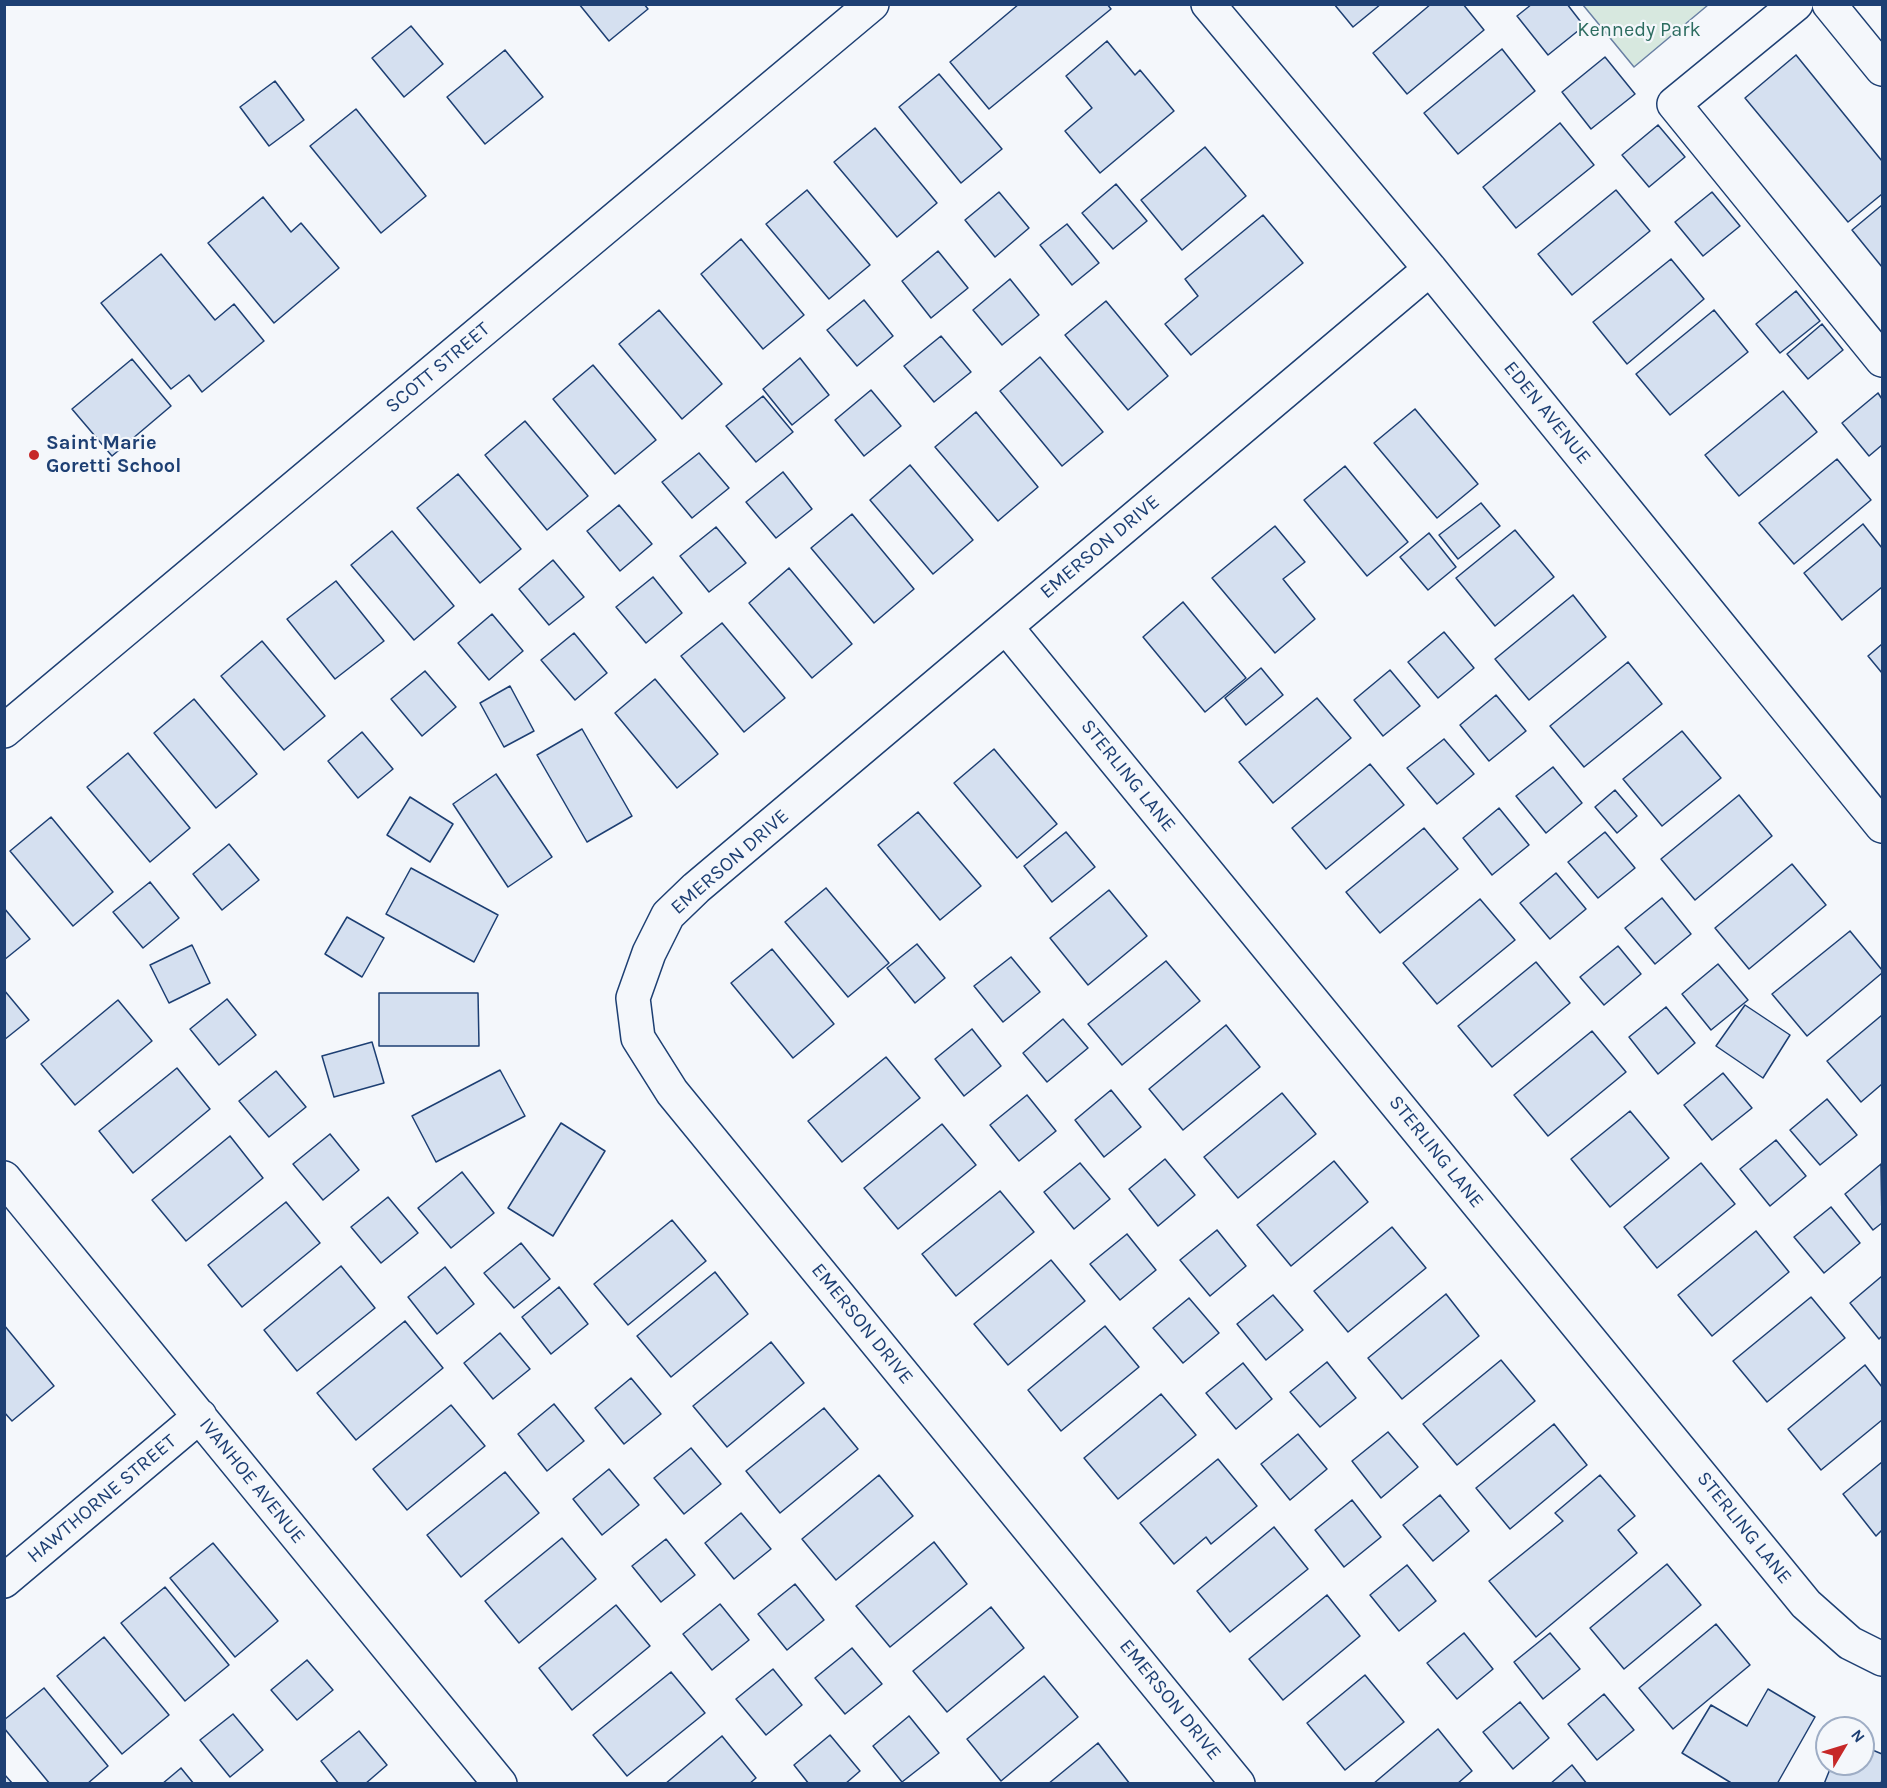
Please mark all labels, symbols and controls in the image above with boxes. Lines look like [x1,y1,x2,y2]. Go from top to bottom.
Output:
park label: Kennedy Park [1577,18,1701,42]
street label: SCOTT STREET [381,317,495,419]
street label: EDEN AVENUE [1498,357,1596,469]
place label: Saint Marie Goretti School [46,431,181,478]
marker: Saint Marie Goretti School [27,448,41,462]
street label: EMERSON DRIVE [1035,490,1165,604]
street label: STERLING LANE [1075,715,1181,837]
street label: EMERSON DRIVE [666,804,794,920]
street label: STERLING LANE [1383,1091,1489,1213]
street label: EMERSON DRIVE [806,1259,918,1389]
street label: IVANHOE AVENUE [194,1413,310,1549]
street label: HAWTHORNE STREET [23,1430,181,1568]
street label: STERLING LANE [1691,1467,1797,1589]
street label: EMERSON DRIVE [1114,1635,1226,1765]
north arrow [1815,1716,1875,1776]
text: N [1847,1725,1869,1746]

